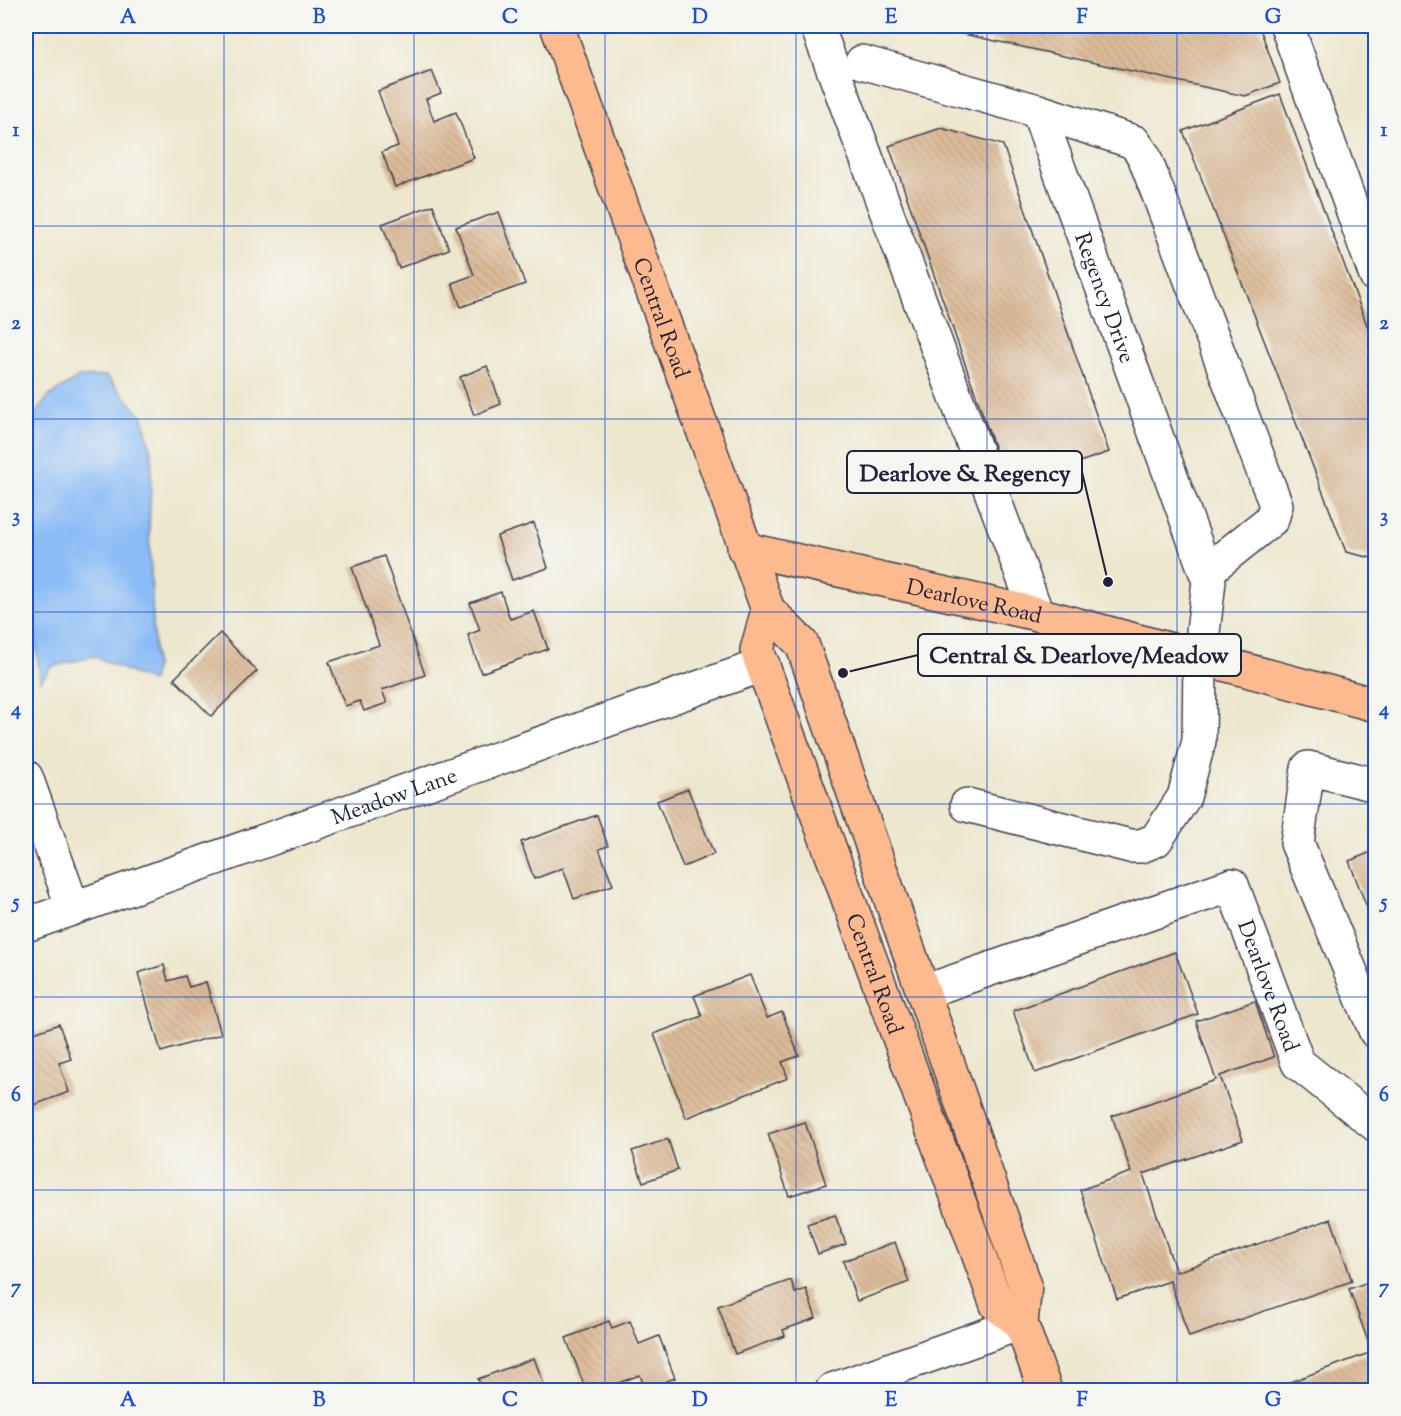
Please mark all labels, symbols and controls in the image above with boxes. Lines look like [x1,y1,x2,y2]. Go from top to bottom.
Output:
text: A [120,4,137,33]
text: B [313,4,326,33]
text: C [502,4,518,33]
text: D [692,4,708,33]
text: E [885,4,898,33]
text: F [1076,4,1088,33]
text: G [1265,4,1282,33]
text: 1 [13,117,20,146]
text: 1 [1381,117,1388,146]
street label: Regency Drive [1065,228,1141,368]
street label: Central Road [623,254,696,383]
text: 2 [11,310,21,339]
text: 2 [1379,310,1389,339]
callout: Dearlove & Regency [847,451,1082,493]
text: Dearlove & Regency [859,458,1071,492]
text: 3 [12,503,20,532]
text: 3 [1380,503,1388,532]
street label: Dearlove Road [903,572,1045,634]
callout: Central & Dearlove/Meadow [918,634,1241,676]
text: Central & Dearlove/Meadow [929,640,1229,674]
text: 4 [10,696,21,725]
text: 4 [1378,696,1389,725]
street label: Meadow Lane [328,761,462,835]
text: 5 [11,889,20,918]
text: 5 [1379,889,1388,918]
street label: Central Road [836,910,909,1039]
street label: Dearlove Road [1227,916,1306,1057]
text: 6 [11,1082,21,1111]
text: 6 [1379,1082,1389,1111]
text: 7 [11,1274,22,1303]
text: 7 [1379,1274,1390,1303]
text: A [120,1387,137,1416]
text: B [313,1387,326,1416]
text: C [502,1387,518,1416]
text: D [692,1387,708,1416]
text: E [885,1387,898,1416]
text: F [1076,1387,1088,1416]
text: G [1265,1387,1282,1416]

